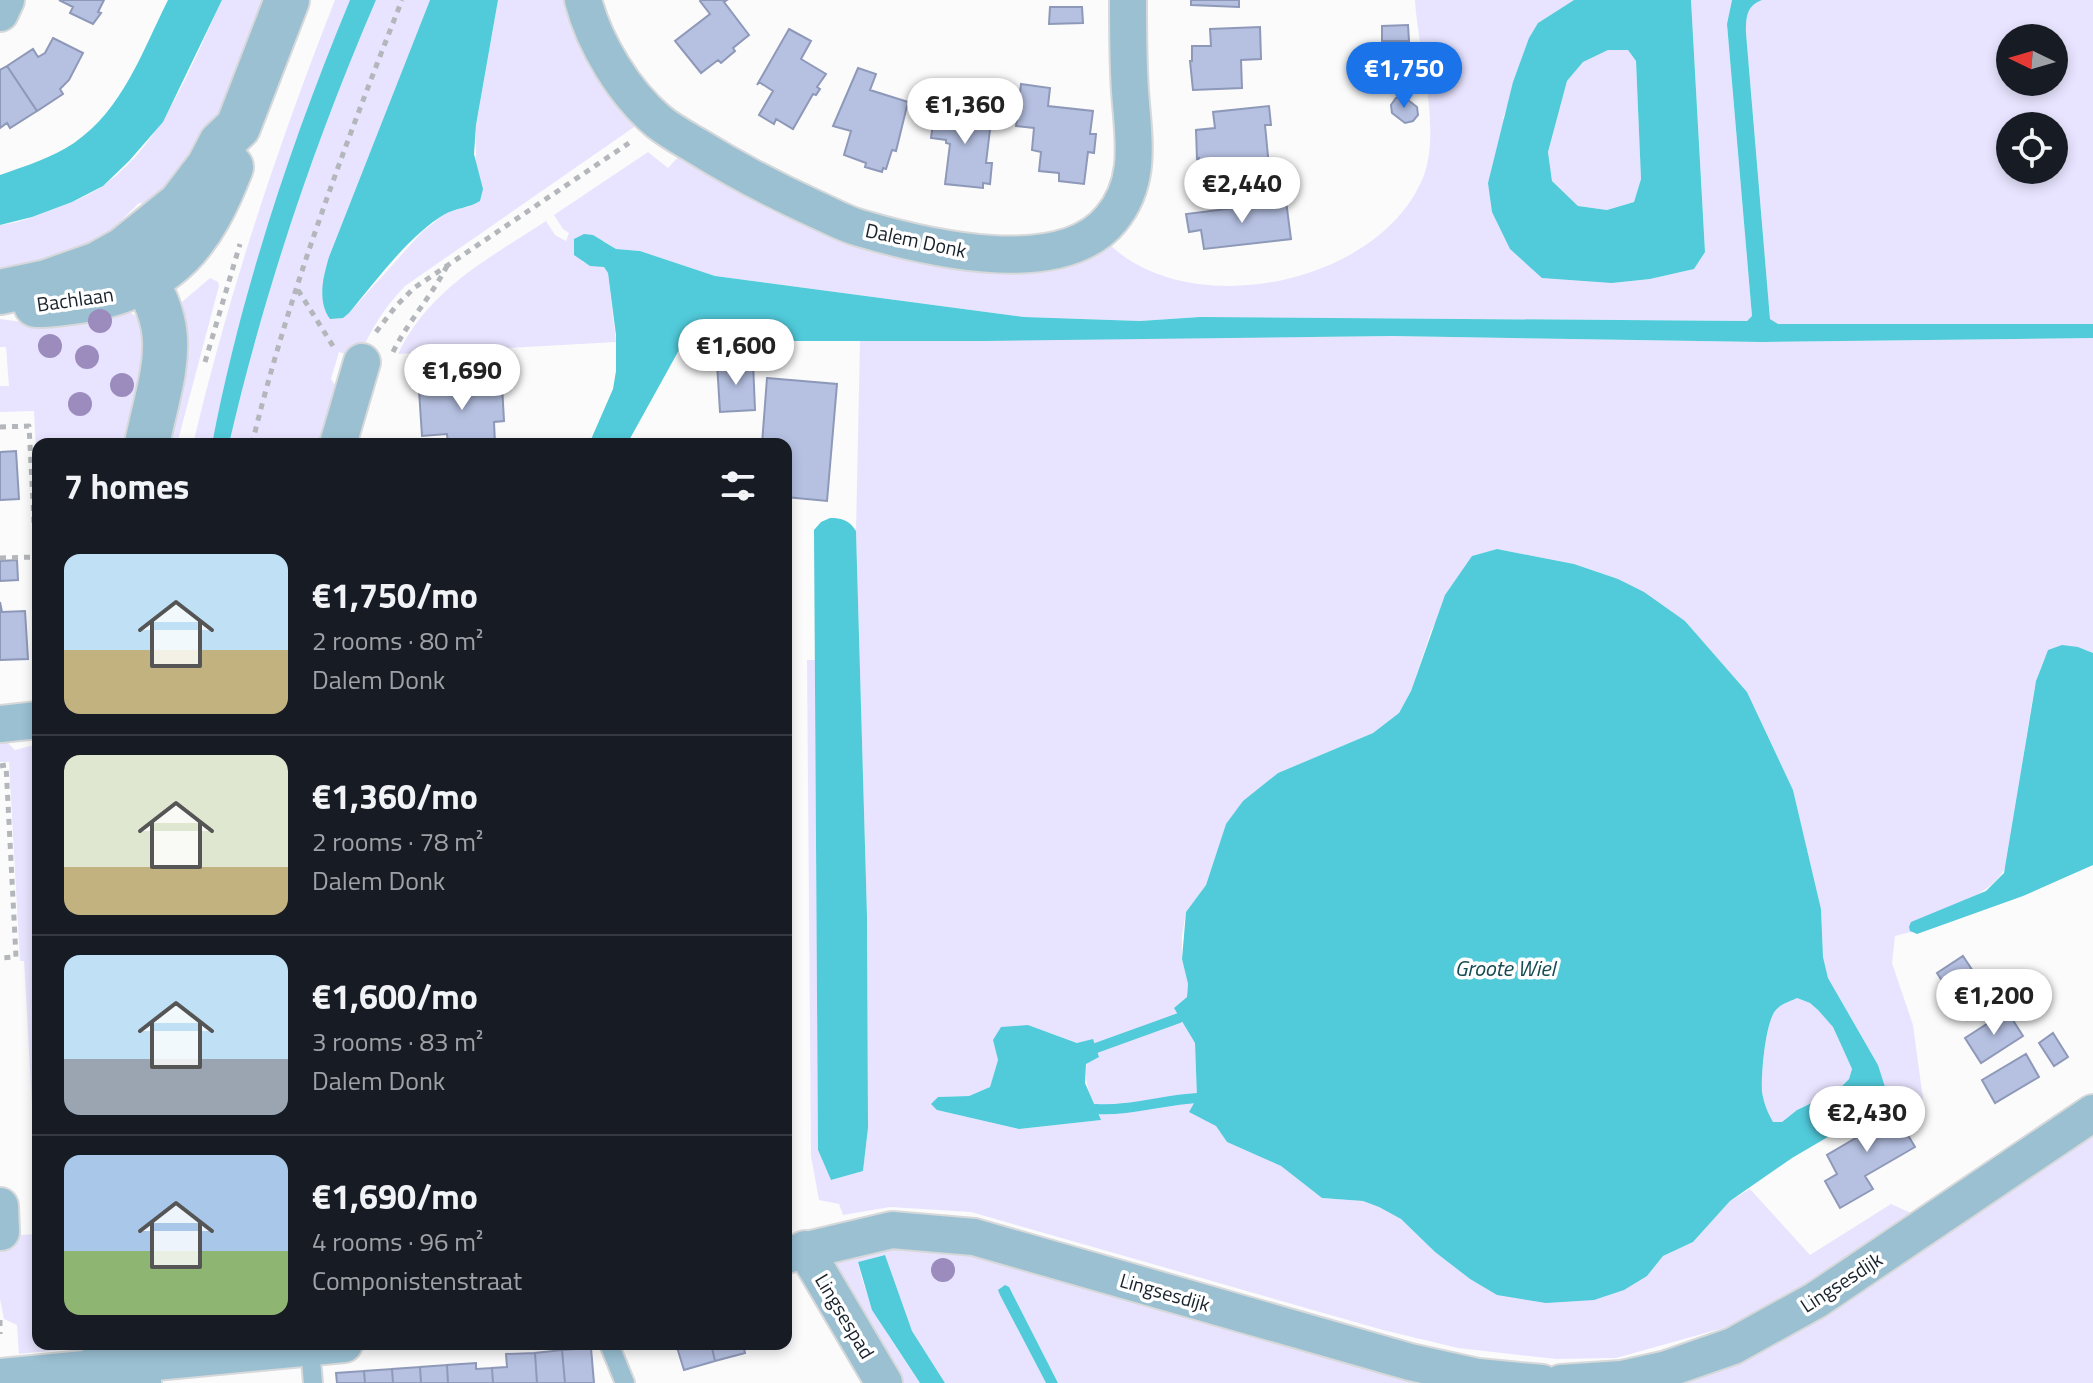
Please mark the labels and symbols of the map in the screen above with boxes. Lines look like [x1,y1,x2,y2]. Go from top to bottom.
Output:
north arrow [1996,24,2068,96]
pin: €1,750 [1339,42,1469,110]
pin: €1,360 [900,78,1030,146]
pin: €2,440 [1177,157,1307,225]
street label: Dalem Donk [863,214,970,266]
street label: Bachlaan [35,278,115,320]
pin: €1,600 [671,319,801,387]
pin: €1,690 [397,344,527,412]
water label: Groote Wiel [1455,951,1558,985]
pin: €1,200 [1929,969,2059,1037]
pin: €2,430 [1802,1086,1932,1154]
street label: Lingsesdijk [1794,1244,1889,1320]
street label: Lingsesdijk [1116,1264,1214,1320]
street label: Lingsespad [807,1267,883,1365]

